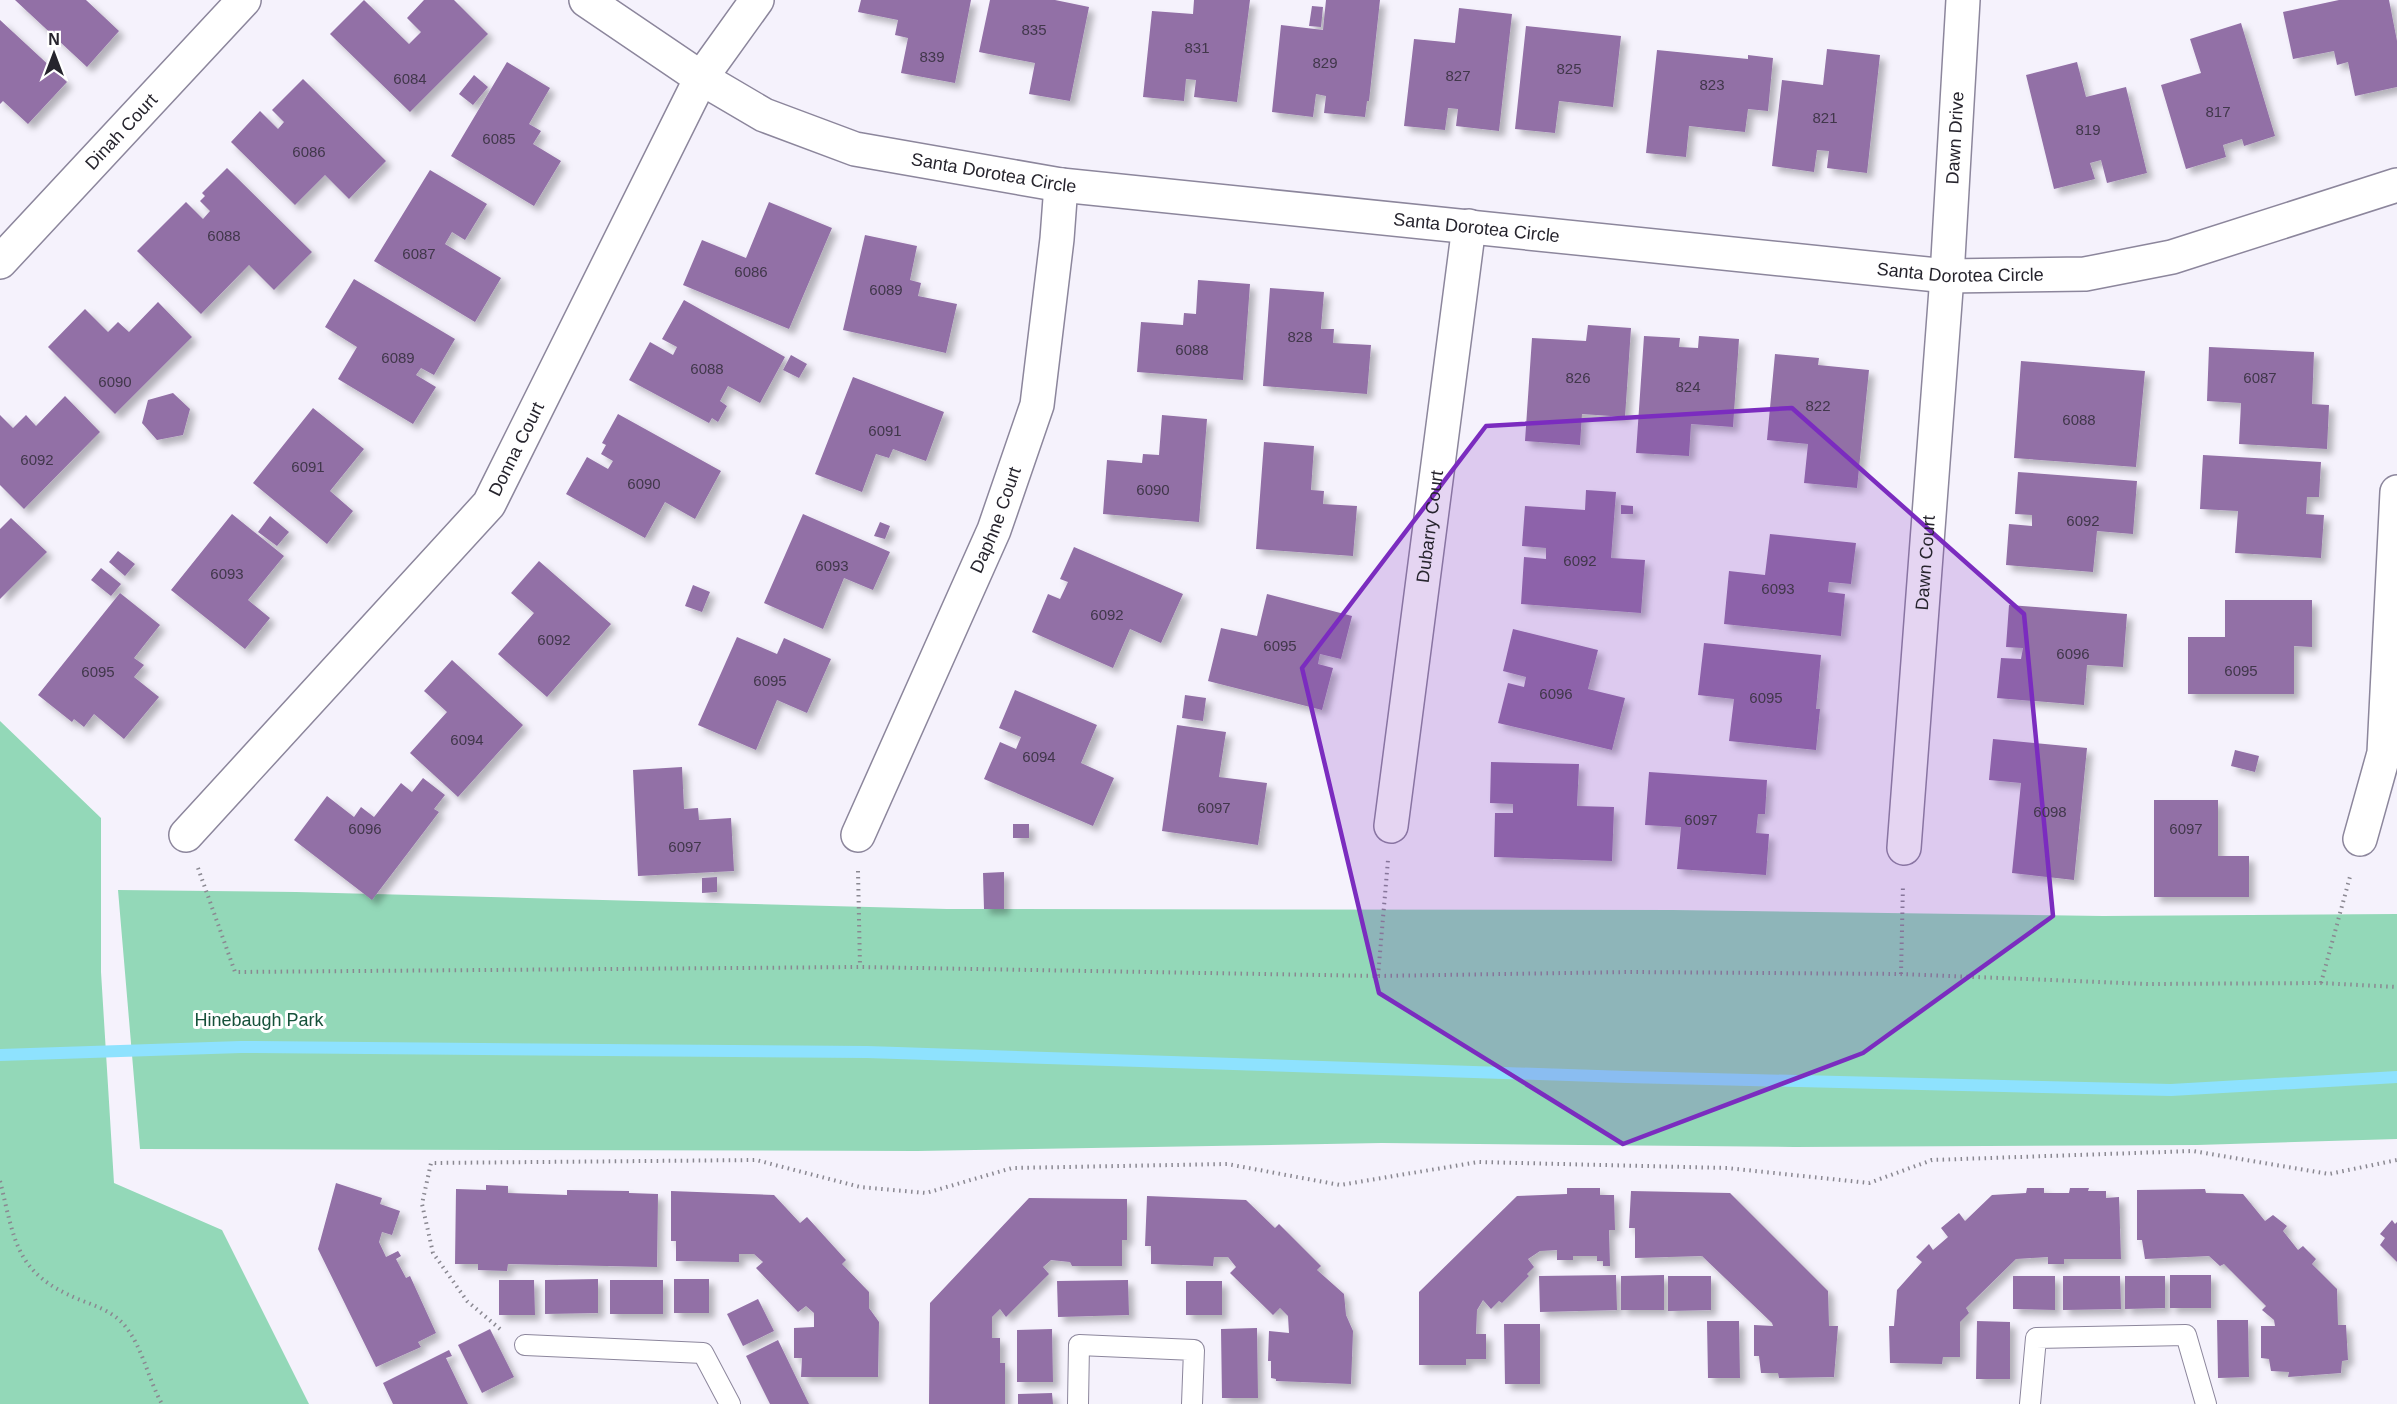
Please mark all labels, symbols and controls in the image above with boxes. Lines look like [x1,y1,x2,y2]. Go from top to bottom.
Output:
house number: 835 [1021,21,1047,38]
north arrow [24,24,84,84]
text: N [48,31,60,48]
house number: 831 [1184,39,1210,56]
house number: 839 [919,48,945,65]
house number: 829 [1312,54,1338,71]
house number: 825 [1556,60,1582,77]
house number: 827 [1445,67,1471,84]
house number: 6084 [393,70,427,87]
house number: 823 [1699,76,1725,93]
street label: Dinah Court [81,90,161,174]
street label: Dawn Drive [1942,91,1968,185]
house number: 817 [2205,103,2231,120]
house number: 821 [1812,109,1838,126]
house number: 819 [2075,121,2101,138]
house number: 6085 [482,130,516,147]
house number: 6086 [292,143,326,160]
street label: Santa Dorotea Circle [910,149,1077,197]
street label: Santa Dorotea Circle [1392,209,1561,246]
house number: 6088 [207,227,241,244]
house number: 6087 [402,245,436,262]
street label: Santa Dorotea Circle [1876,259,2044,286]
house number: 6086 [734,263,768,280]
house number: 6089 [869,281,903,298]
house number: 828 [1287,328,1313,345]
house number: 6088 [1175,341,1209,358]
house number: 6089 [381,349,415,366]
house number: 6088 [690,360,724,377]
house number: 826 [1565,369,1591,386]
house number: 6087 [2243,369,2277,386]
house number: 6090 [98,373,132,390]
house number: 824 [1675,378,1701,395]
house number: 822 [1805,397,1831,414]
street label: Donna Court [485,399,548,499]
house number: 6088 [2062,411,2096,428]
house number: 6091 [868,422,902,439]
house number: 6092 [20,451,54,468]
house number: 6091 [291,458,325,475]
street label: Daphne Court [966,464,1025,576]
street label: Dubarry Court [1413,469,1447,584]
house number: 6090 [627,475,661,492]
house number: 6090 [1136,481,1170,498]
house number: 6092 [2066,512,2100,529]
street label: Dawn Court [1912,515,1939,611]
house number: 6092 [1563,552,1597,569]
house number: 6093 [815,557,849,574]
house number: 6093 [210,565,244,582]
house number: 6093 [1761,580,1795,597]
house number: 6092 [1090,606,1124,623]
house number: 6092 [537,631,571,648]
house number: 6095 [1263,637,1297,654]
house number: 6096 [2056,645,2090,662]
house number: 6095 [2224,662,2258,679]
house number: 6095 [81,663,115,680]
house number: 6095 [753,672,787,689]
house number: 6096 [1539,685,1573,702]
house number: 6095 [1749,689,1783,706]
house number: 6094 [450,731,484,748]
house number: 6094 [1022,748,1056,765]
house number: 6097 [1197,799,1231,816]
house number: 6098 [2033,803,2067,820]
house number: 6097 [1684,811,1718,828]
house number: 6096 [348,820,382,837]
house number: 6097 [2169,820,2203,837]
house number: 6097 [668,838,702,855]
park label: Hinebaugh Park [194,1010,325,1030]

